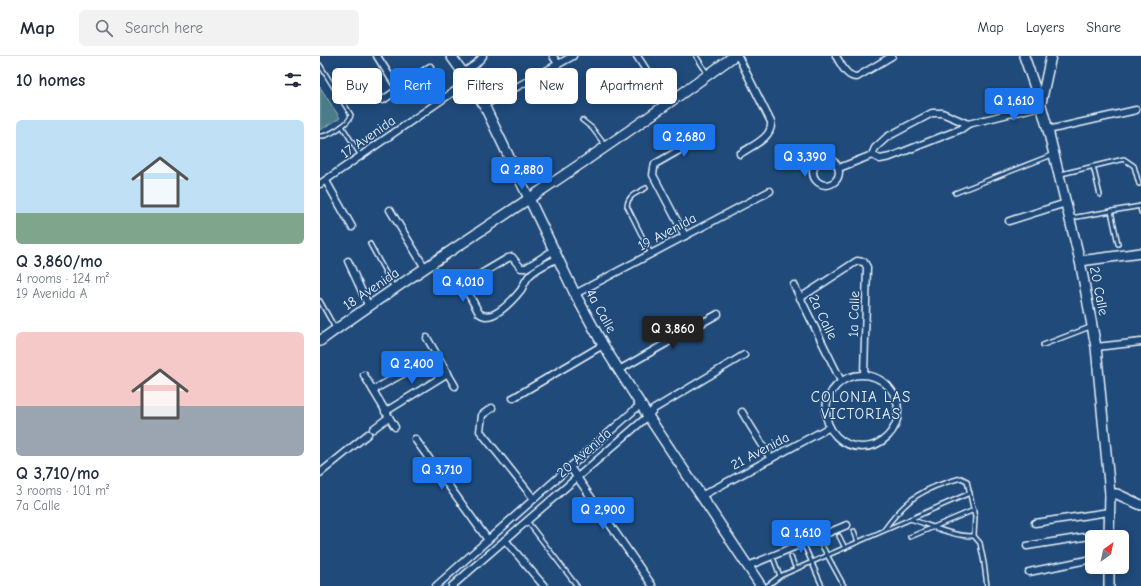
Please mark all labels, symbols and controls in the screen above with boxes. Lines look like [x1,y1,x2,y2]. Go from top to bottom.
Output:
search box [79,10,359,46]
text: Map [20,17,55,39]
icon: search [93,17,115,39]
text: Search here [125,19,203,37]
text: Map [977,19,1004,36]
text: Layers [1026,19,1064,36]
text: Share [1086,19,1121,36]
chip: Buy [332,68,382,104]
chip: Rent [390,68,445,104]
chip: Filters [453,68,517,104]
chip: New [525,68,578,104]
chip: Apartment [586,68,677,104]
icon: filters [282,69,304,91]
text: 10 homes [16,71,85,90]
pin: Q 1,610 [977,88,1051,122]
text: Q 1,610 [994,93,1034,108]
street label: 17 Avenida [337,112,399,162]
pin: Q 2,680 [647,124,721,158]
text: Q 2,680 [662,129,706,144]
pin: Q 3,390 [768,144,842,178]
icon: home [124,146,196,218]
text: Q 3,390 [783,149,827,164]
pin: Q 2,880 [485,157,559,191]
text: Q 2,880 [500,162,544,177]
street label: 19 Avenida [635,209,699,255]
text: Q 3,860/mo [16,252,103,271]
street label: 18 Avenida [340,264,402,314]
street label: 20 Calle [1086,265,1112,317]
pin: Q 4,010 [426,269,500,303]
text: 4 rooms · 124 m² [16,271,109,286]
text: Q 4,010 [442,274,484,289]
text: 19 Avenida A [16,286,87,301]
street label: 4a Calle [582,286,620,336]
street label: 1a Calle [845,291,863,337]
street label: 2a Calle [805,292,841,342]
pin: Q 3,860 [636,316,710,350]
text: Q 3,860 [651,321,695,336]
pin: Q 2,400 [375,351,449,385]
text: Q 2,400 [390,356,434,371]
icon: home [124,358,196,430]
district label: COLONIA LAS VICTORIAS [811,388,911,423]
street label: 20 Avenida [553,425,615,481]
street label: 21 Avenida [728,429,792,473]
pin: Q 3,710 [405,457,479,491]
text: Q 3,710 [422,462,462,477]
text: Q 3,710/mo [16,464,99,483]
text: 3 rooms · 101 m² [16,483,109,498]
pin: Q 2,900 [566,497,640,531]
text: 7a Calle [16,498,60,513]
text: Q 2,900 [581,502,625,517]
pin: Q 1,610 [764,520,838,554]
text: Q 1,610 [781,525,821,540]
north arrow [1085,530,1129,574]
map controls [1085,530,1129,574]

